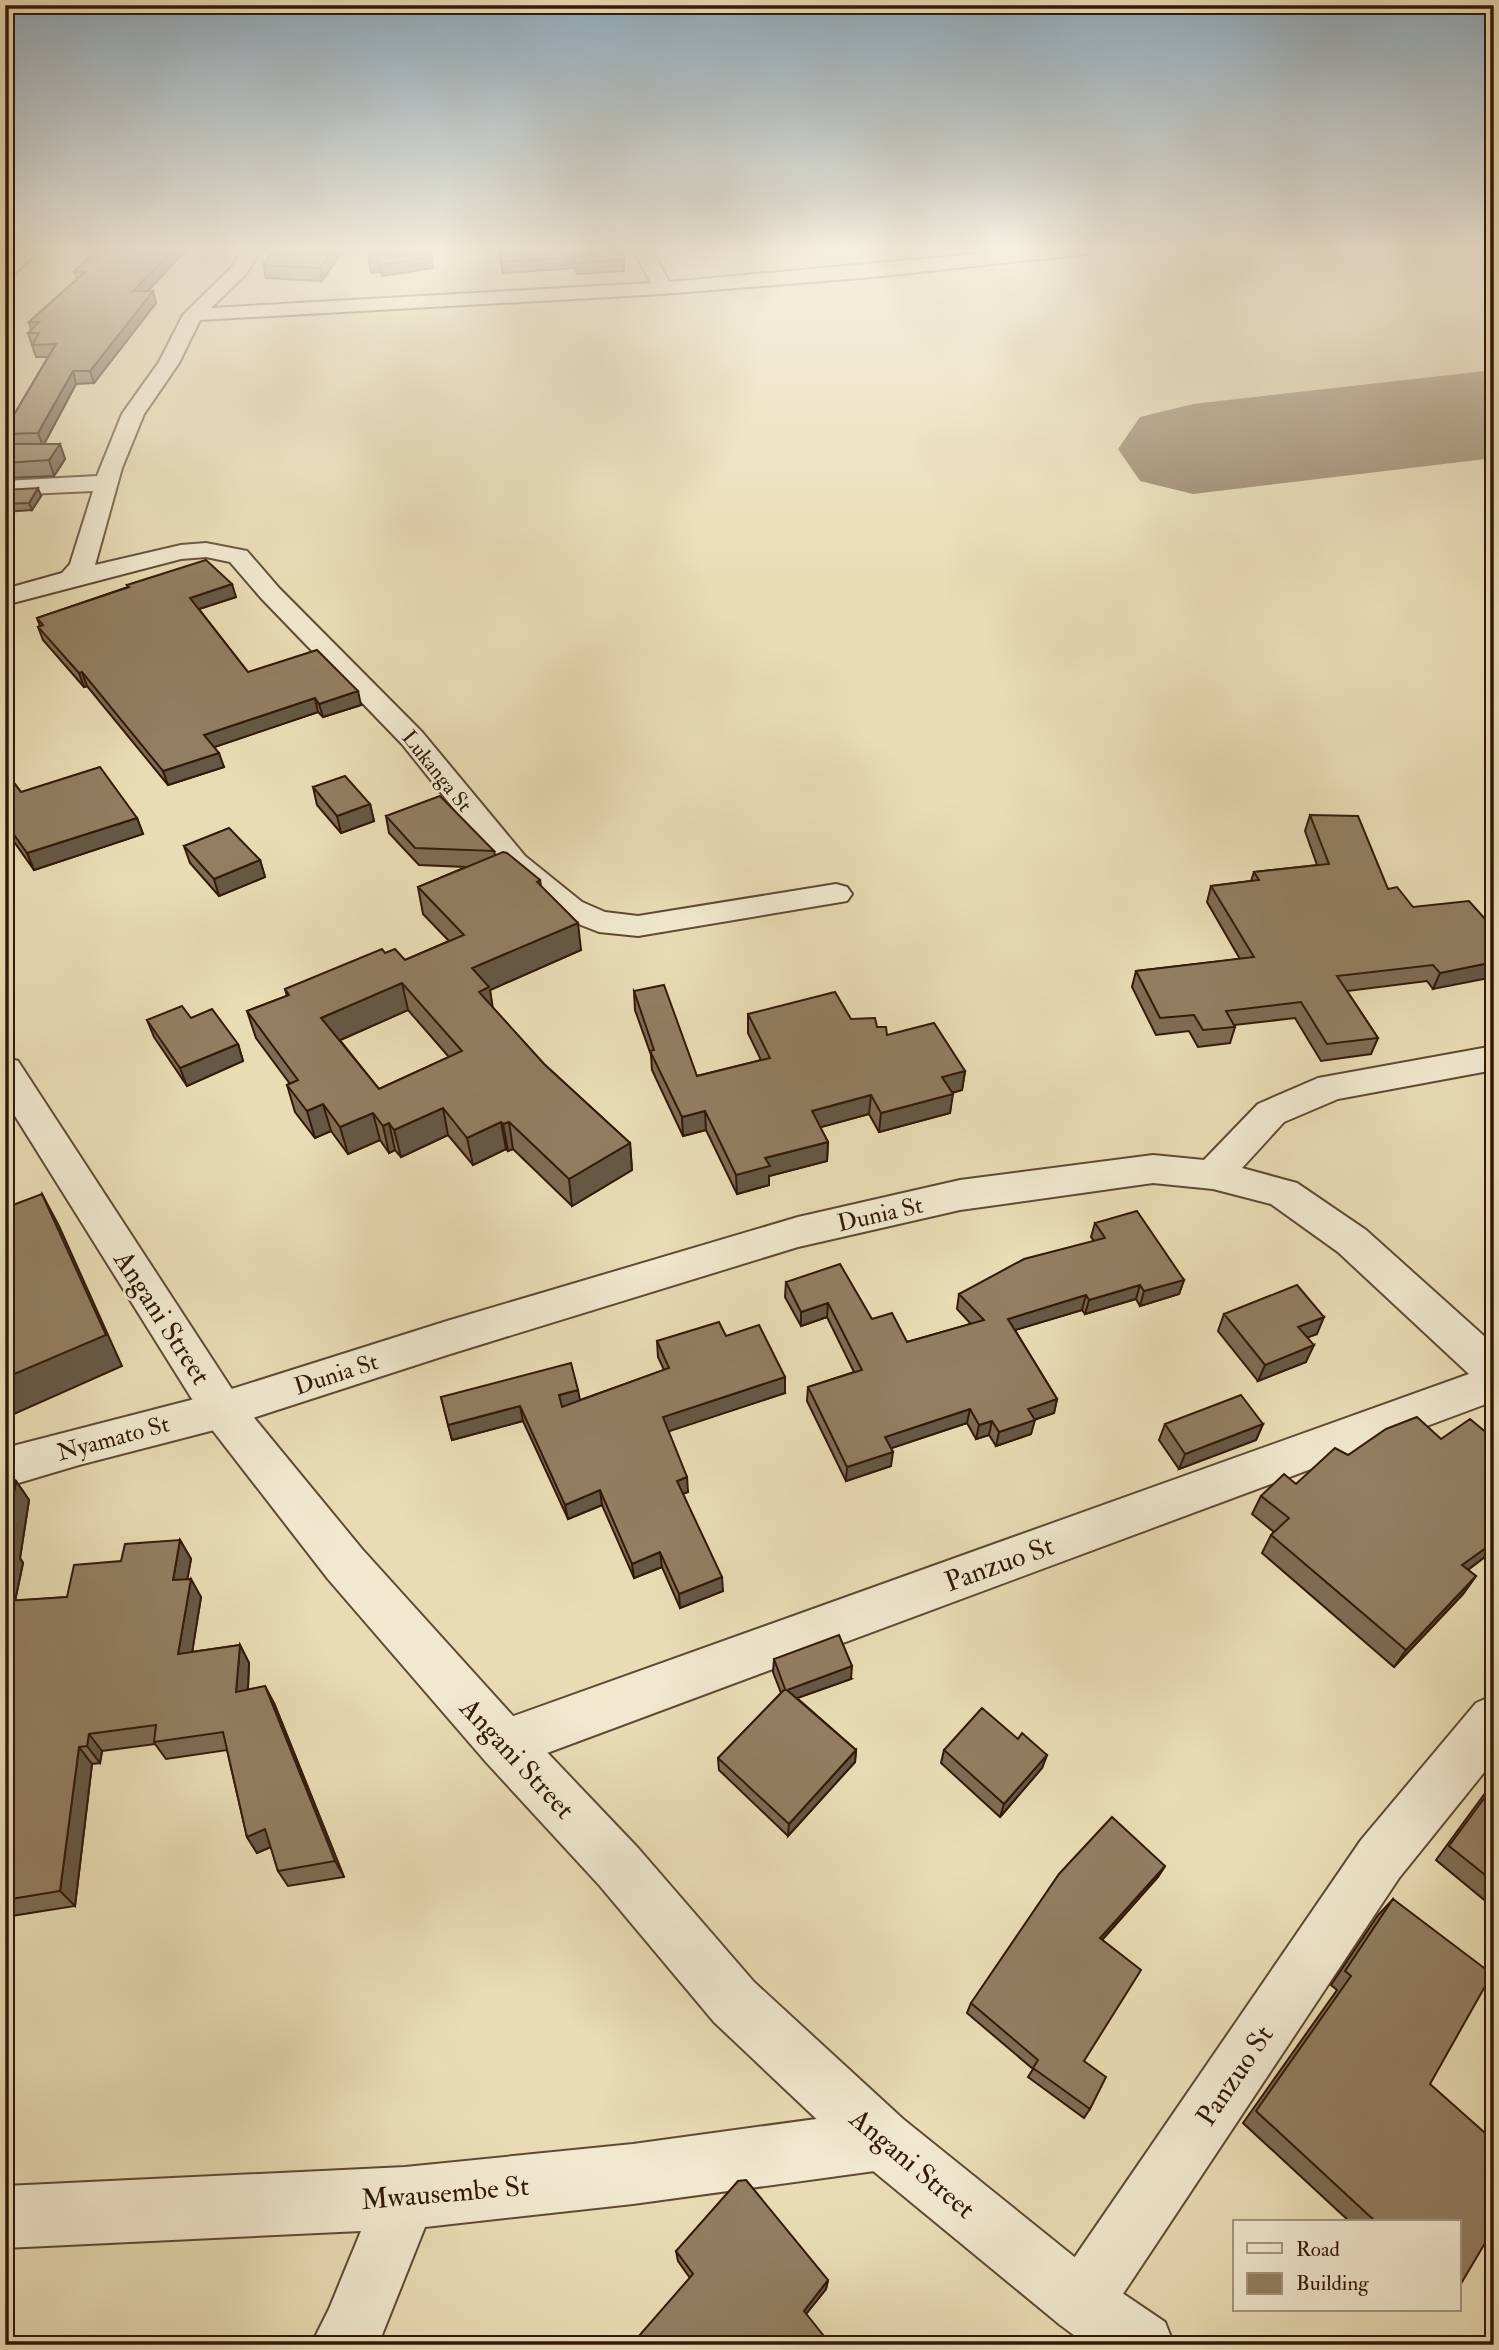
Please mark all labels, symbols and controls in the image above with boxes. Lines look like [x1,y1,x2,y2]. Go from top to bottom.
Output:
street label: Lukanga St [396,725,478,818]
street label: Dunia St [834,1190,926,1239]
street label: Angani Street [105,1243,218,1391]
street label: Dunia St [290,1346,382,1403]
street label: Nyamato St [53,1409,173,1468]
street label: Panzuo St [940,1529,1059,1600]
street label: Angani Street [451,1690,582,1827]
street label: Panzuo St [1189,2019,1282,2133]
street label: Angani Street [841,2101,982,2227]
street label: Mwausembe St [360,2169,531,2218]
legend [1233,2220,1460,2312]
text: Road [1296,2236,1341,2263]
text: Building [1296,2270,1369,2297]

